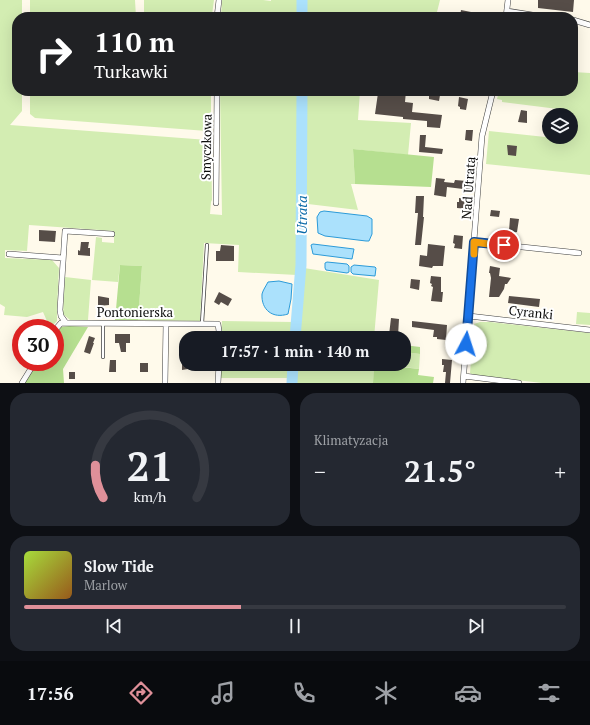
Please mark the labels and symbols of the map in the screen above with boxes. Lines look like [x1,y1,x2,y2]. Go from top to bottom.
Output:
street label: Smyczkowa [196,113,216,180]
street label: Nad Utratą [457,156,479,220]
water label: Utrata [292,195,311,235]
pin [487,228,521,262]
street label: Cyranki [508,301,554,323]
street label: Pontonierska [97,303,174,321]
speed limit sign: 30 [12,319,64,371]
position arrow [445,323,487,365]

